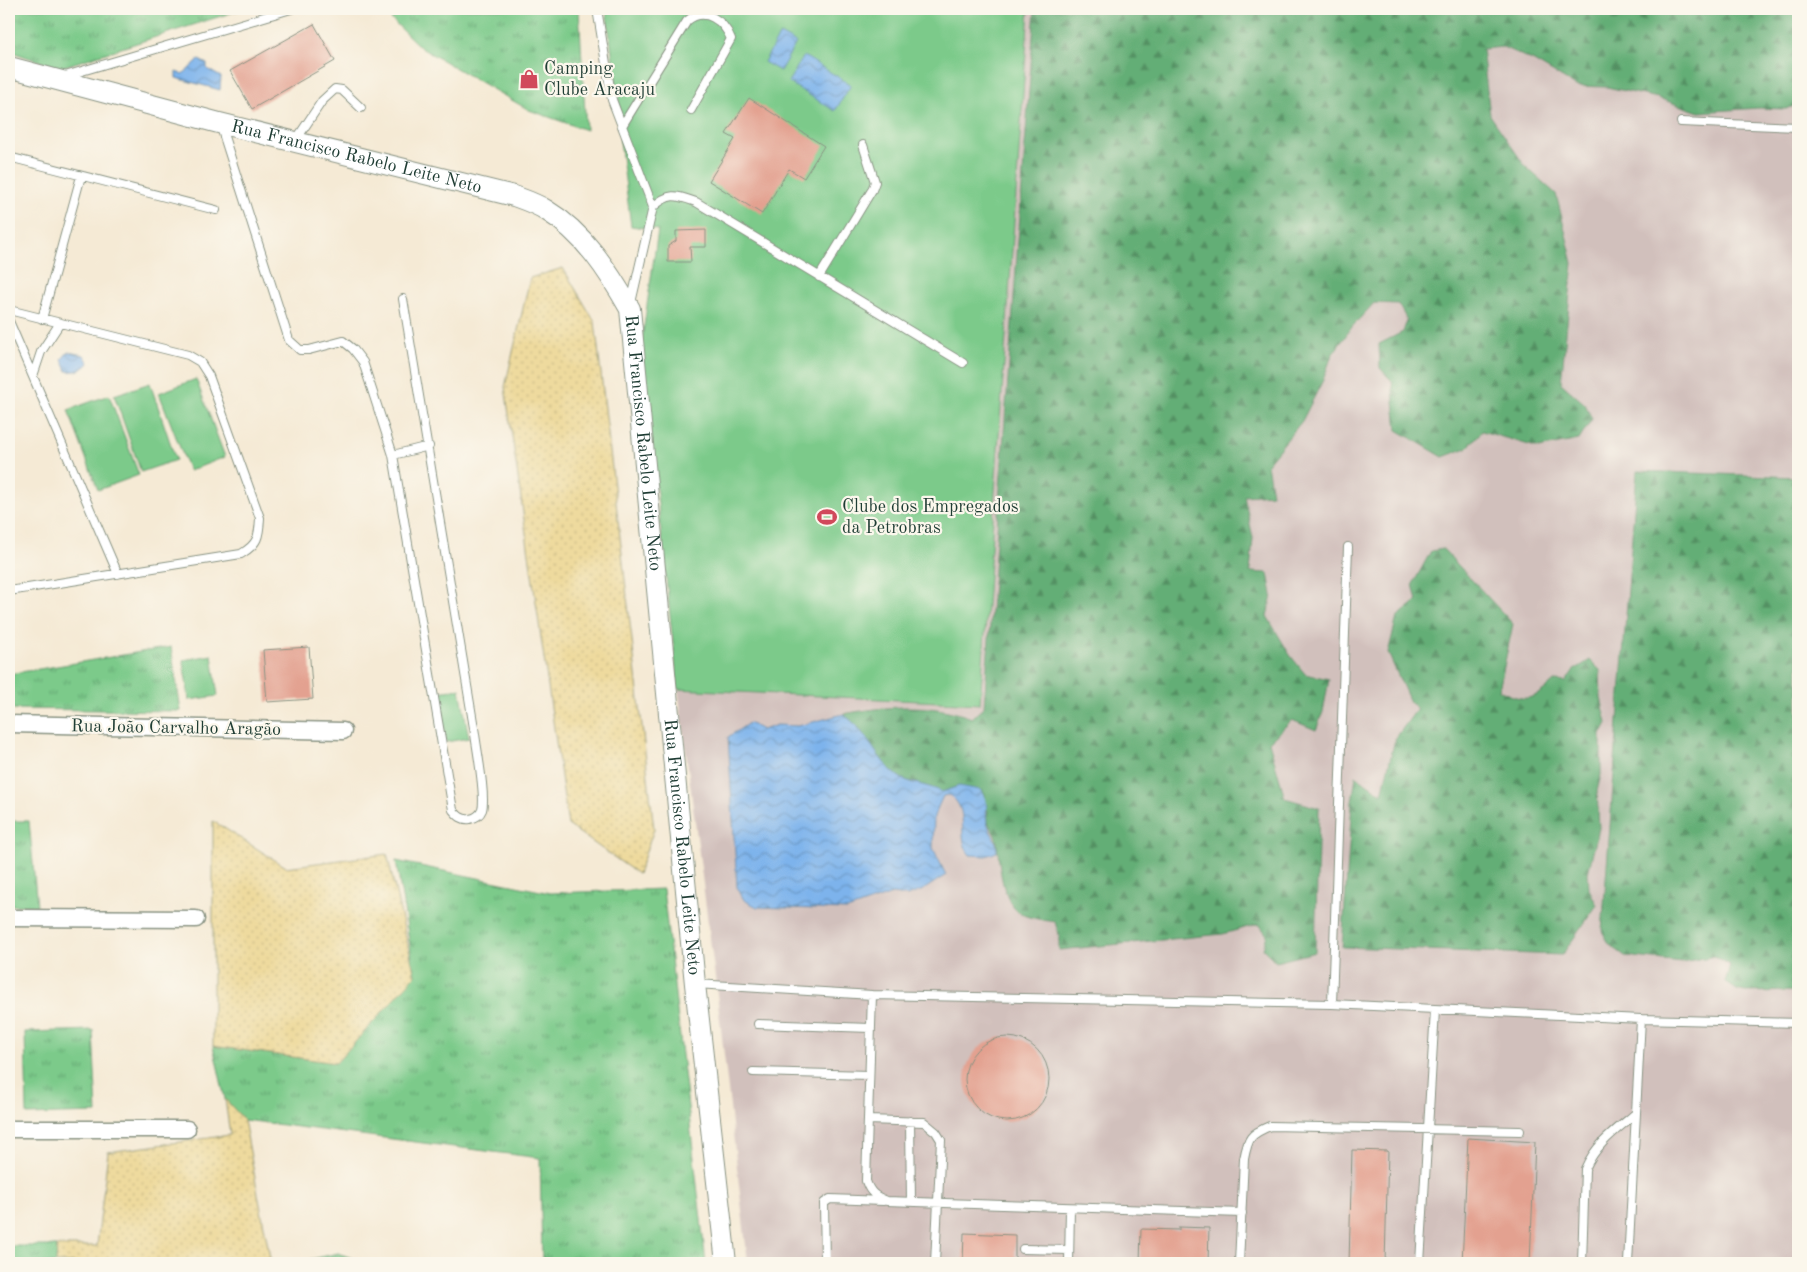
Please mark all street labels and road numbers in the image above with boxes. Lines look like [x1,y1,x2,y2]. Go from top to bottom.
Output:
street label: Rua Francisco Rabelo Leite Neto [229,117,484,197]
street label: Rua Francisco Rabelo Leite Neto [622,314,664,572]
street label: Rua João Carvalho Aragão [71,717,281,739]
street label: Rua Francisco Rabelo Leite Neto [661,718,703,976]

